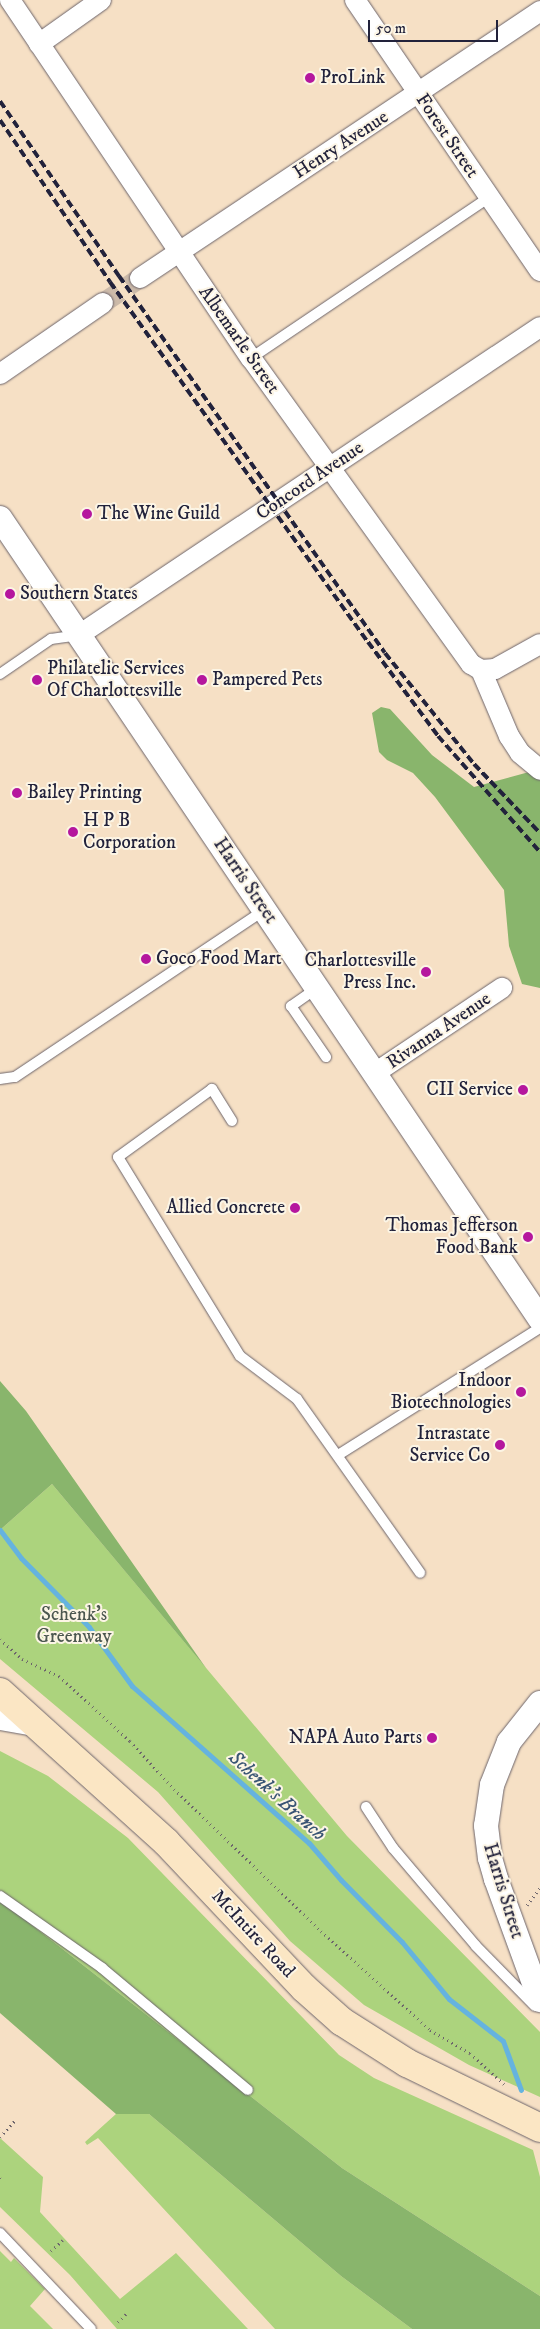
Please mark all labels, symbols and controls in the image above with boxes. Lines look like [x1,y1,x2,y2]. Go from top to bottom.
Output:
scale bar [370,10,500,42]
text: 50 m [376,19,406,38]
place label: ProLink [320,67,385,89]
marker: ProLink [304,72,316,84]
street label: Forest Street [411,90,483,182]
street label: Henry Avenue [289,106,393,184]
street label: Albemarle Street [193,282,285,398]
street label: Concord Avenue [252,437,368,525]
place label: The Wine Guild [97,503,220,525]
marker: The Wine Guild [81,508,93,520]
place label: Southern States [20,583,138,605]
marker: Southern States [4,588,16,600]
place label: Philatelic Services Of Charlottesville [47,658,184,702]
place label: Pampered Pets [212,669,322,691]
marker: Philatelic Services Of Charlottesville [31,674,43,686]
marker: Pampered Pets [196,674,208,686]
place label: Bailey Printing [27,782,142,804]
marker: Bailey Printing [11,787,23,799]
place label: H P B Corporation [83,810,176,854]
marker: H P B Corporation [67,826,79,838]
street label: Harris Street [208,834,282,928]
place label: Goco Food Mart [156,948,282,970]
place label: Charlottesville Press Inc. [305,950,416,994]
marker: Goco Food Mart [140,953,152,965]
marker: Charlottesville Press Inc. [420,966,432,978]
street label: Rivanna Avenue [383,988,495,1074]
place label: CII Service [426,1079,513,1101]
marker: CII Service [517,1084,529,1096]
place label: Allied Concrete [166,1197,285,1219]
marker: Allied Concrete [289,1202,301,1214]
place label: Thomas Jefferson Food Bank [386,1215,518,1259]
marker: Thomas Jefferson Food Bank [522,1231,534,1243]
place label: Indoor Biotechnologies [391,1370,511,1414]
marker: Indoor Biotechnologies [515,1386,527,1398]
place label: Intrastate Service Co [410,1423,490,1467]
marker: Intrastate Service Co [494,1439,506,1451]
park label: Schenk's Greenway [36,1604,112,1648]
place label: NAPA Auto Parts [289,1727,422,1749]
marker: NAPA Auto Parts [426,1732,438,1744]
water label: Schenk's Branch [223,1746,331,1846]
street label: Harris Street [478,1841,528,1941]
street label: McIntire Road [206,1885,300,1983]

